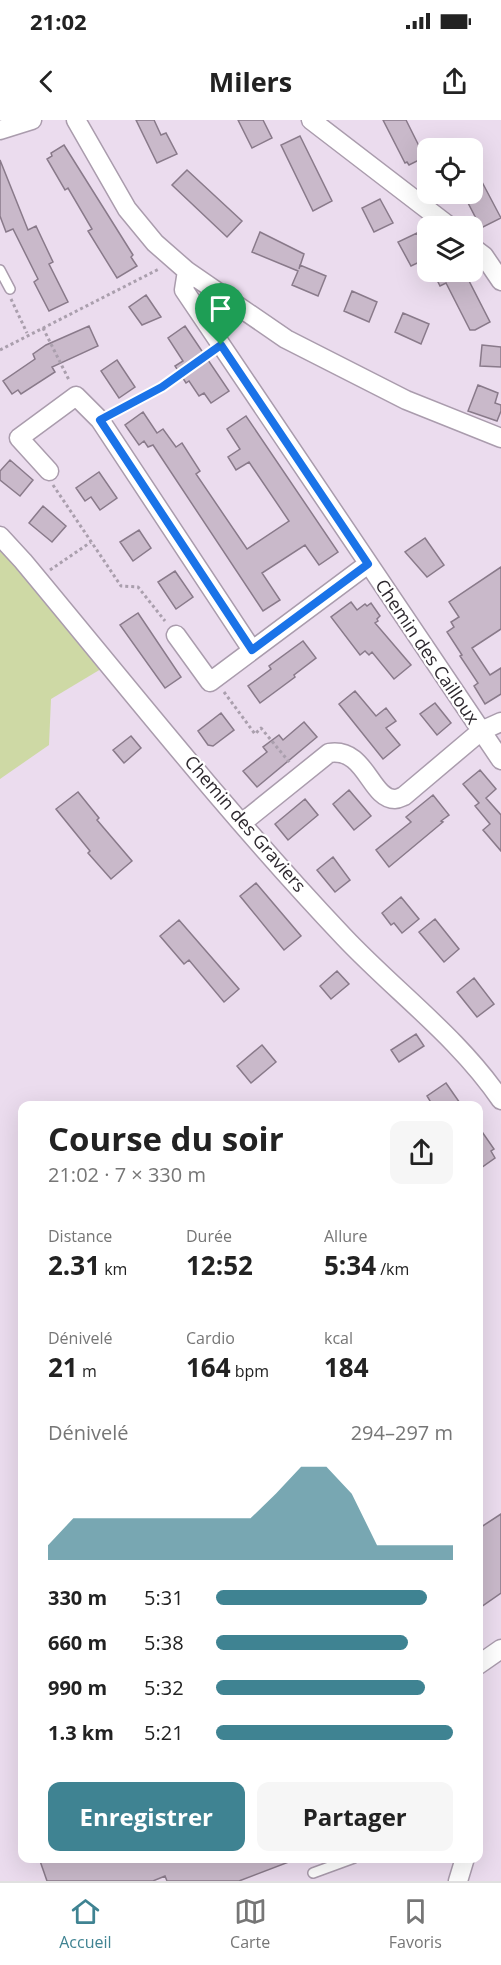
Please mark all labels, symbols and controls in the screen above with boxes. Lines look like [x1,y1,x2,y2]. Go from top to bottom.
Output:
text: 21:02 [30,6,87,36]
text: Milers [209,63,292,100]
icon: back [30,65,63,98]
icon: share [438,65,471,98]
map controls [417,138,483,282]
button: locate [417,138,483,204]
button: layers [417,216,483,282]
pin [195,283,246,345]
icon: arrive [204,292,237,325]
street label: Chemin des Cailloux [370,574,486,729]
street label: Chemin des Graviers [180,750,312,897]
text: Course du soir [48,1116,284,1161]
button: share [390,1121,453,1184]
text: 21:02 · 7 × 330 m [48,1161,206,1188]
text: Distance [48,1225,112,1247]
text: Durée [186,1225,232,1247]
text: Allure [324,1225,368,1247]
text: 2.31 [48,1247,100,1283]
text: 12:52 [186,1247,253,1283]
text: 5:34 [324,1247,376,1283]
text: km [100,1258,127,1280]
text: /km [376,1258,409,1280]
text: Dénivelé [48,1327,112,1349]
text: Cardio [186,1327,235,1349]
text: kcal [324,1327,353,1349]
text: 21 [48,1349,78,1385]
text: 164 [186,1349,231,1385]
text: 184 [324,1349,369,1385]
text: m [78,1360,97,1382]
text: bpm [231,1360,269,1382]
text: Dénivelé [48,1419,129,1446]
text: 294–297 m [351,1419,453,1446]
text: 330 m [48,1584,107,1611]
text: 5:31 [144,1584,184,1611]
text: 660 m [48,1629,107,1656]
text: 5:38 [144,1629,184,1656]
text: 990 m [48,1674,107,1701]
text: 5:32 [144,1674,184,1701]
text: 1.3 km [48,1719,114,1746]
text: 5:21 [144,1719,184,1746]
button: Enregistrer [48,1782,245,1851]
button: Partager [257,1782,453,1851]
tab: Accueil [59,1895,112,1953]
tab: Carte [230,1895,270,1953]
tab: Favoris [389,1895,442,1953]

